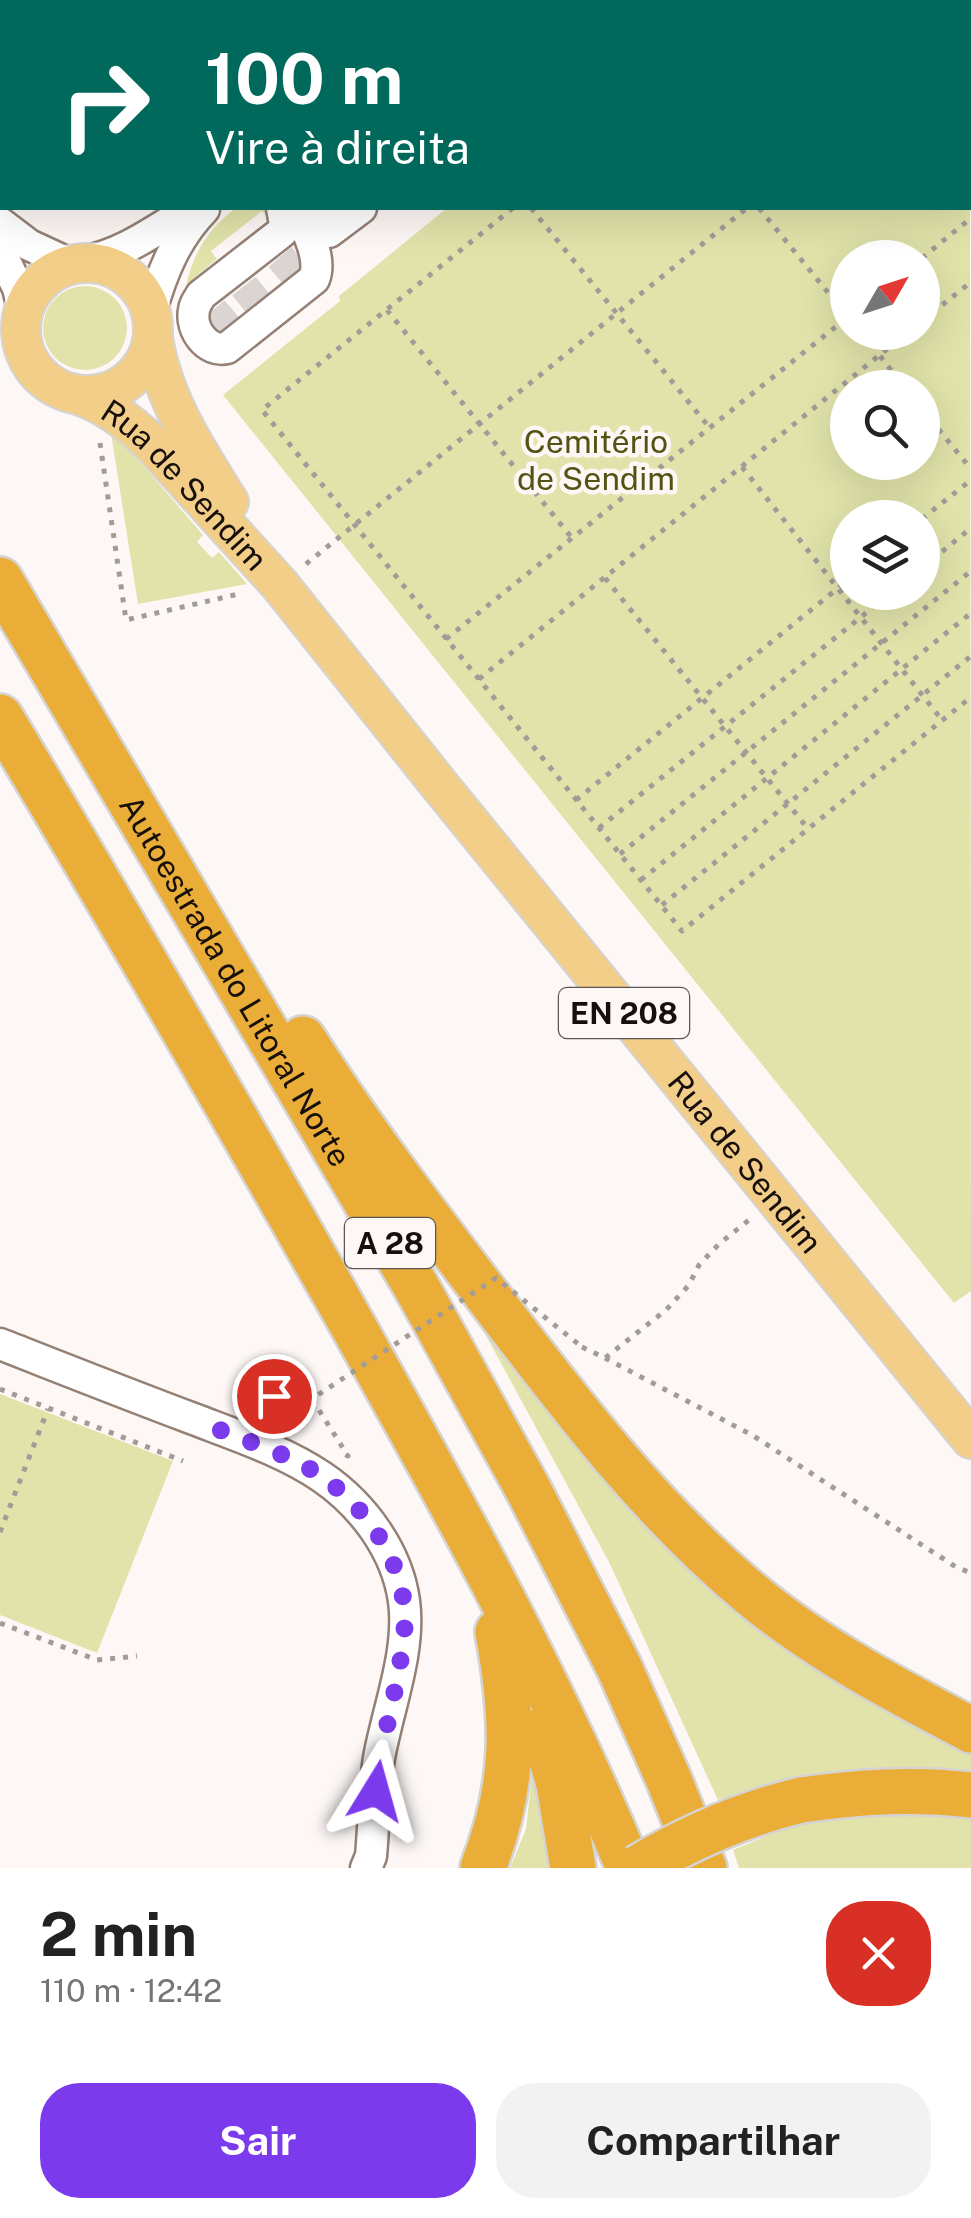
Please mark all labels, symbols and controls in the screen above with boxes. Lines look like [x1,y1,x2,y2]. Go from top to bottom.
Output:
text: 100 m [205,37,403,120]
icon: right [40,40,170,170]
text: Vire à direita [205,121,470,174]
north arrow [830,240,940,350]
map controls [830,240,940,610]
button: search [830,370,940,480]
street label: Rua de Sendim [95,392,275,577]
park label: Cemitério de Sendim [517,423,675,497]
button: layers [830,500,940,610]
street label: Autoestrada do Litoral Norte [112,789,360,1173]
road number: EN 208 [559,988,689,1038]
street label: Rua de Sendim [661,1064,830,1260]
road number: A 28 [345,1218,435,1268]
pin [232,1354,317,1439]
icon: arrive [247,1369,302,1424]
position arrow [324,1739,428,1843]
text: 2 min [40,1899,197,1970]
button: close [826,1901,931,2006]
text: 110 m · 12:42 [40,1972,222,2009]
button: Sair [40,2083,476,2198]
button: Compartilhar [496,2083,931,2198]

